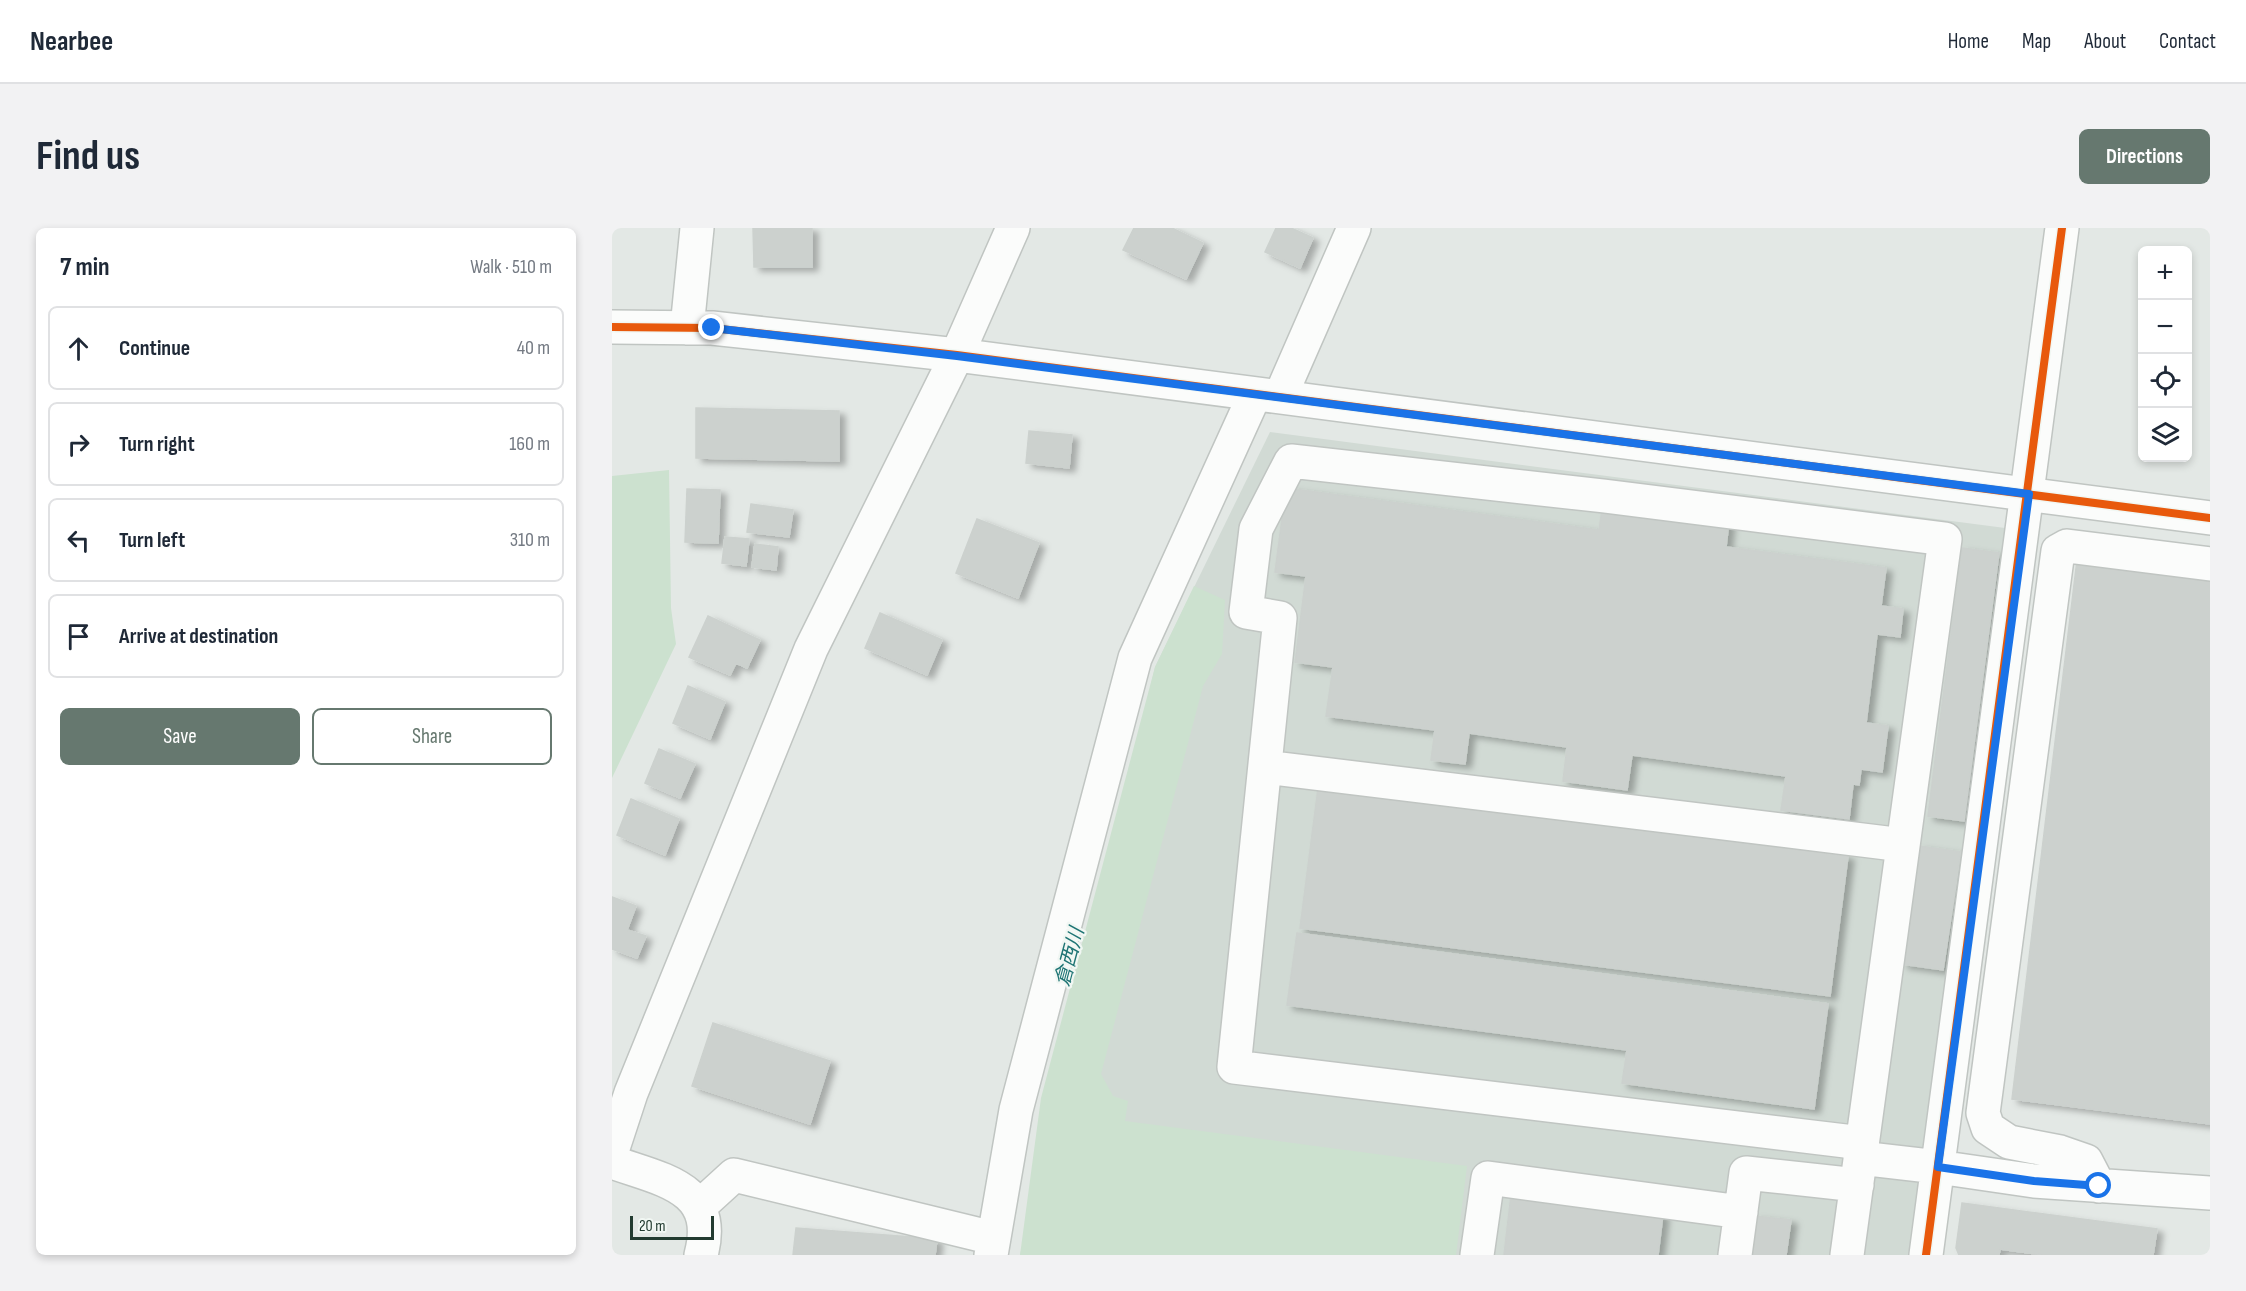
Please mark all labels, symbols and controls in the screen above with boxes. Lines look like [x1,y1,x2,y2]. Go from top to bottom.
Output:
text: Nearbee [30,25,113,58]
text: Home [1948,29,1989,54]
text: Map [2022,29,2051,54]
text: About [2084,29,2126,54]
text: Contact [2159,29,2216,54]
button: Directions [2079,129,2210,184]
text: Find us [36,131,140,182]
map controls [2138,246,2192,462]
button: + [2138,246,2192,300]
text: 7 min [60,252,109,283]
text: Walk · 510 m [470,255,552,279]
button: − [2138,300,2192,354]
route end [698,314,724,340]
icon: ahead [62,332,95,365]
text: Continue [119,335,190,362]
text: 40 m [517,336,550,360]
button: locate [2138,354,2192,408]
button: layers [2138,408,2192,462]
icon: right [62,428,95,461]
text: Turn right [119,431,195,458]
text: 160 m [509,432,550,456]
icon: left [62,524,95,557]
text: Turn left [119,527,185,554]
text: 310 m [510,528,550,552]
icon: arrive [62,620,95,653]
text: Arrive at destination [119,623,278,650]
button: Save [60,708,300,765]
button: Share [312,708,552,765]
water label: 倉西川 [1051,923,1090,989]
route start [2085,1172,2111,1198]
scale bar [630,1213,714,1240]
text: 20 m [639,1217,666,1236]

